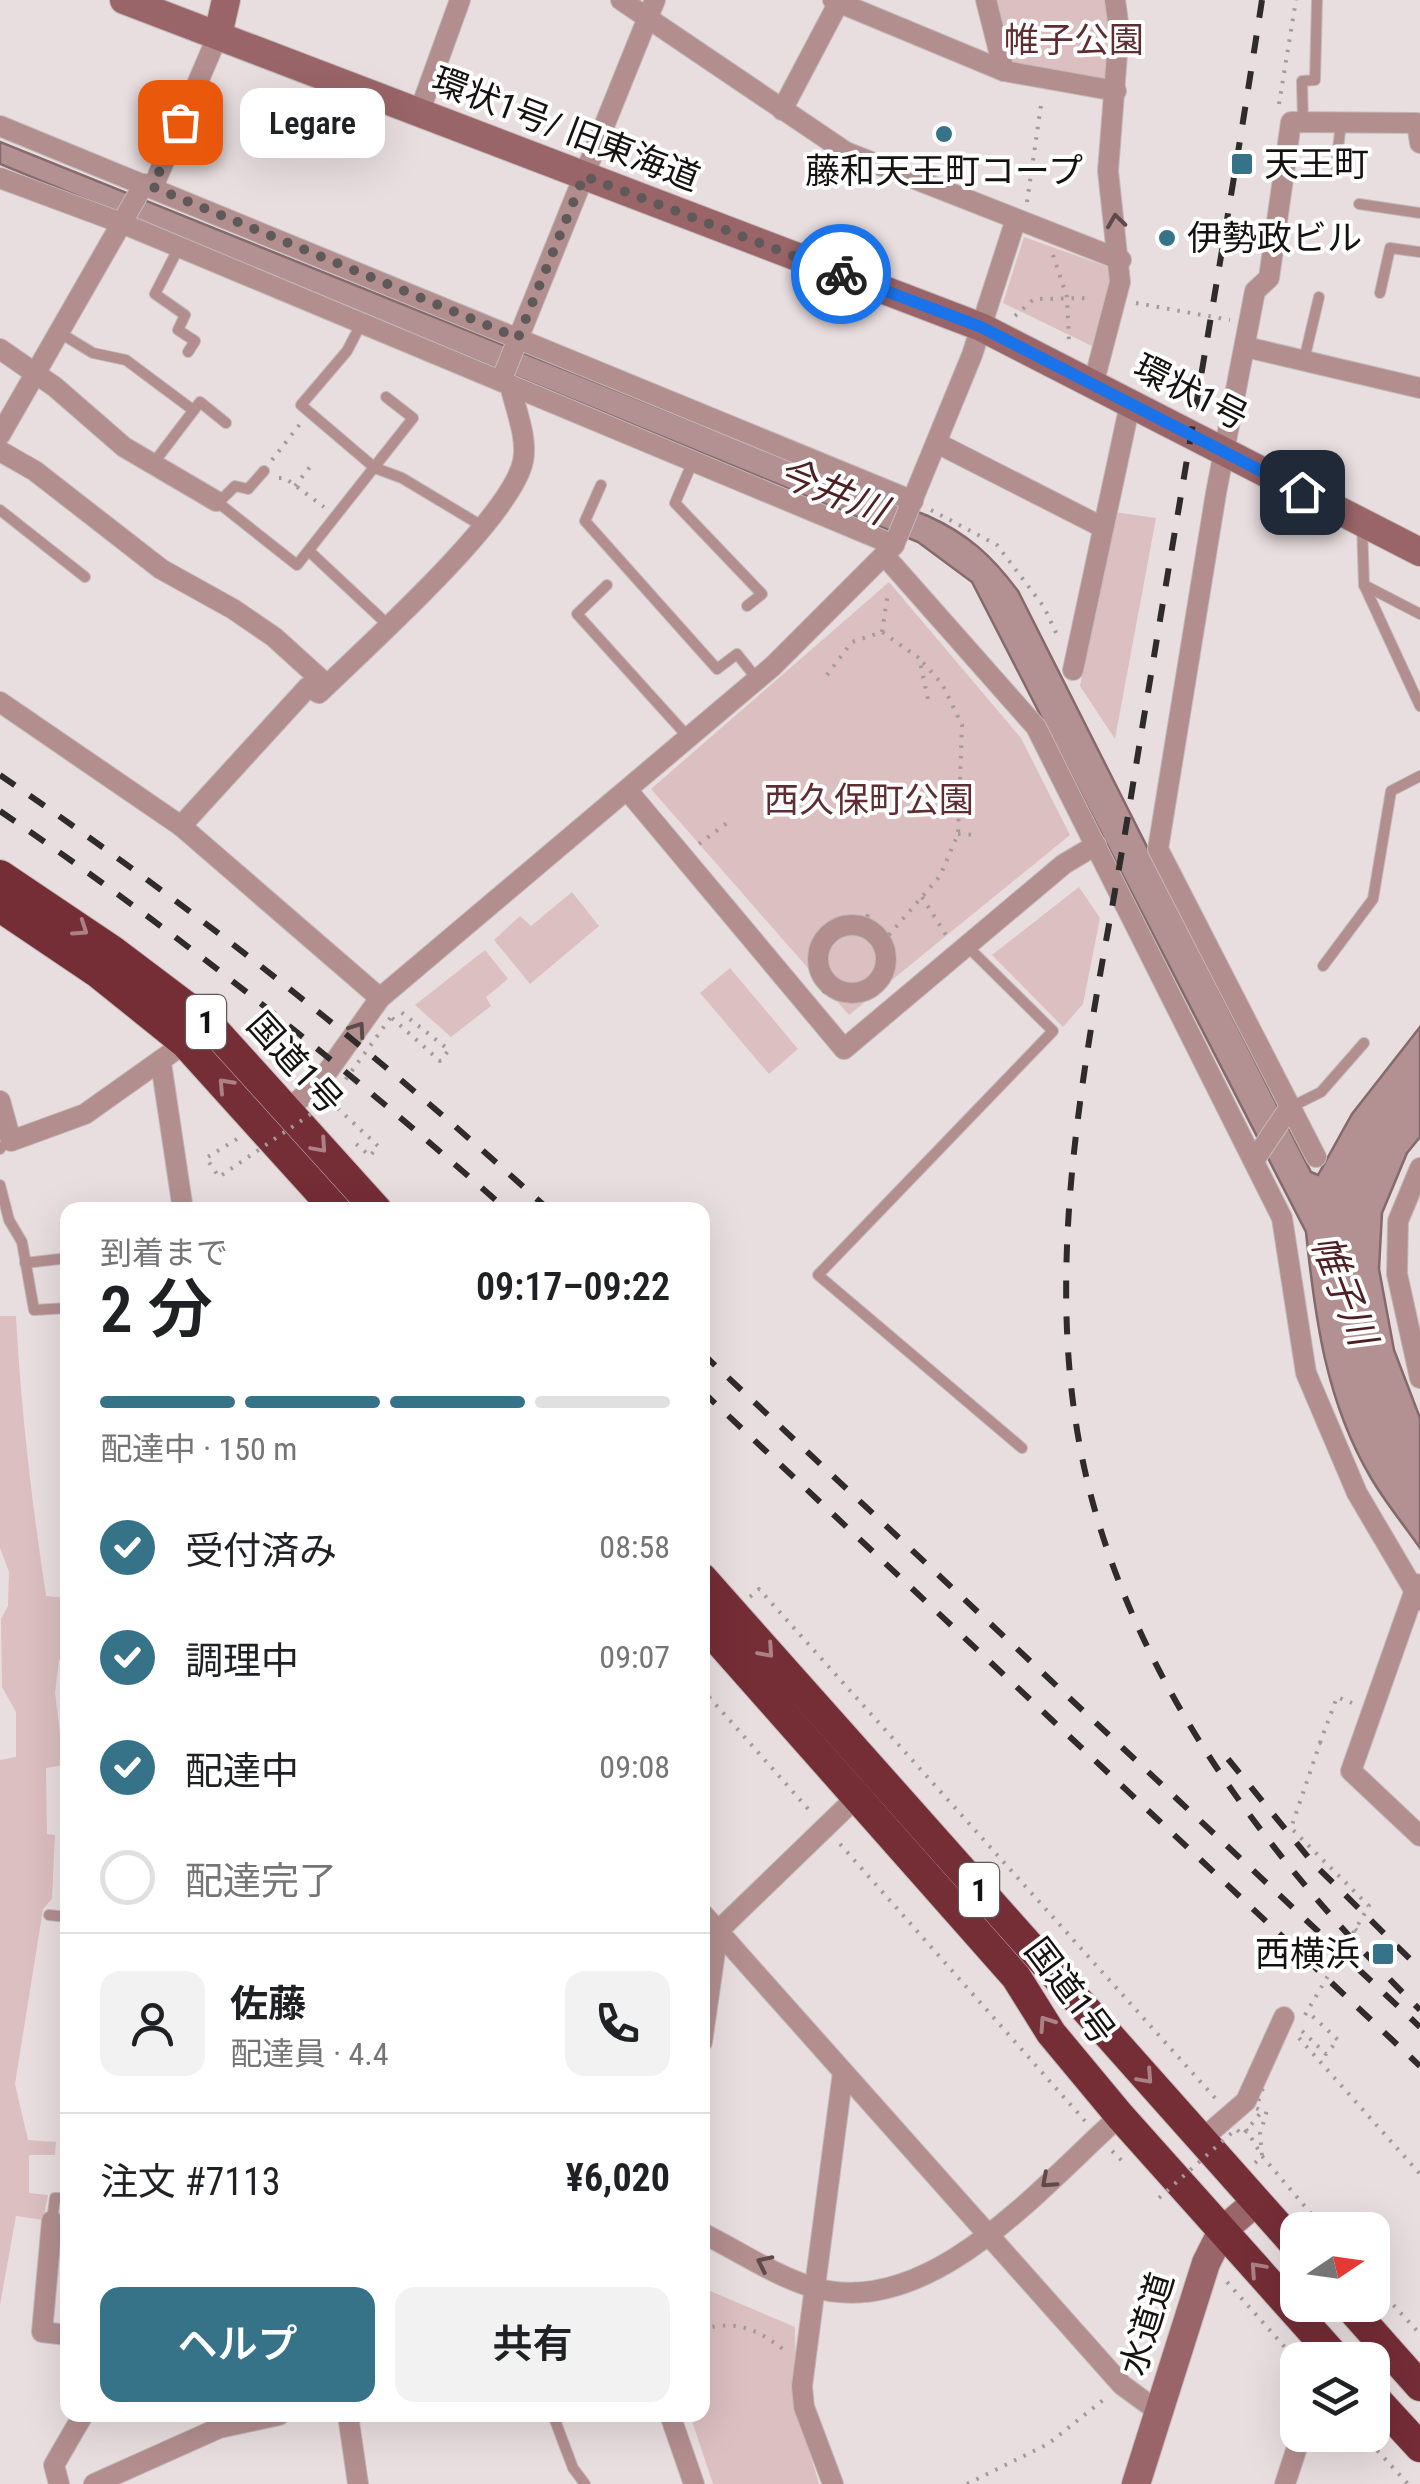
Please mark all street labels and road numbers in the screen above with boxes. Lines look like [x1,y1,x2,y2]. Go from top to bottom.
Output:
street label: 環状1号/ 旧東海道 [426,60,705,199]
street label: 環状1号 [1127,346,1255,438]
road number: 1 [186,995,226,1049]
street label: 国道1号 [238,1004,351,1122]
road number: 1 [959,1863,999,1917]
street label: 国道1号 [1016,1930,1123,2052]
street label: 水道道 [1113,2268,1182,2380]

